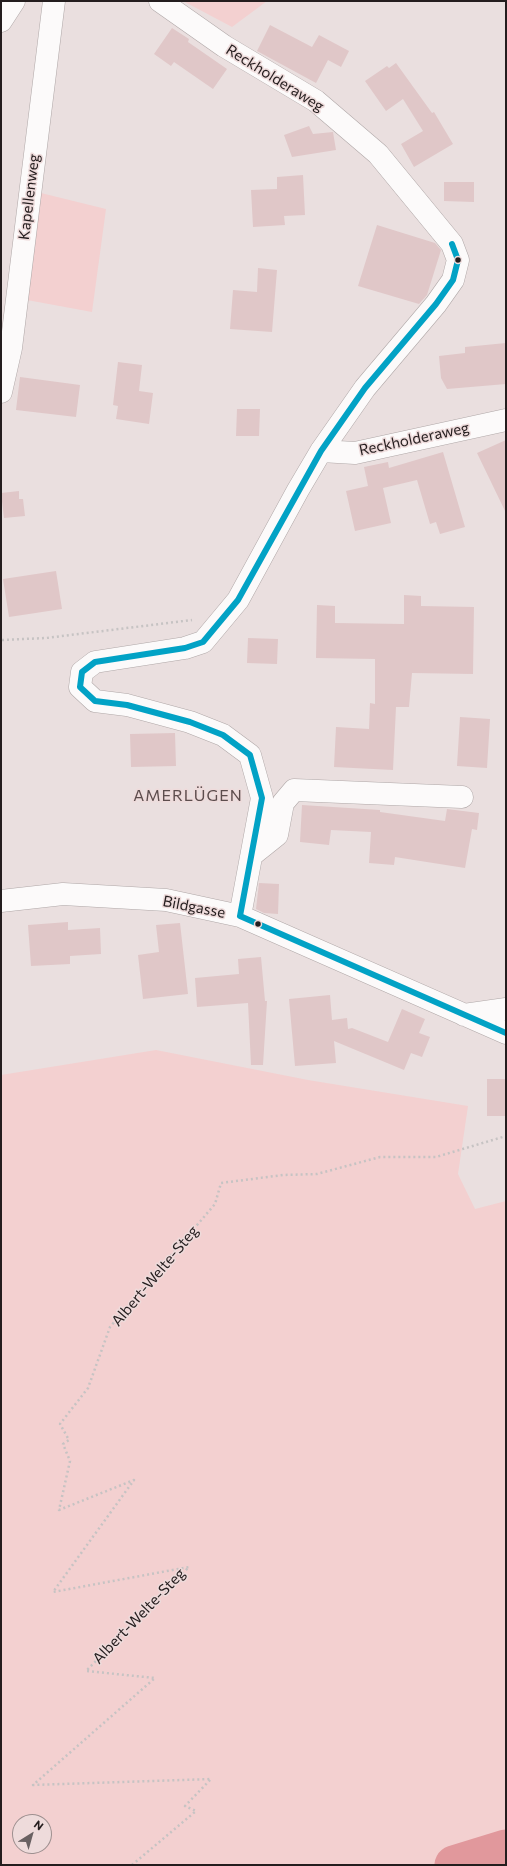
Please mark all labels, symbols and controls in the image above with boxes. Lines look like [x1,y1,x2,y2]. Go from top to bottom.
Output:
street label: Reckholderaweg [223,41,327,115]
street label: Kapellenweg [15,153,43,241]
unlabelled marker [453,255,463,265]
street label: Reckholderaweg [357,419,471,459]
district label: AMERLÜGEN [133,786,243,806]
street label: Bildgasse [161,892,227,922]
unlabelled marker [253,919,263,929]
street label: Albert-Welte-Steg [108,1222,202,1330]
street label: Albert-Welte-Steg [89,1565,189,1667]
north arrow [12,1814,52,1854]
text: N [32,1817,46,1832]

